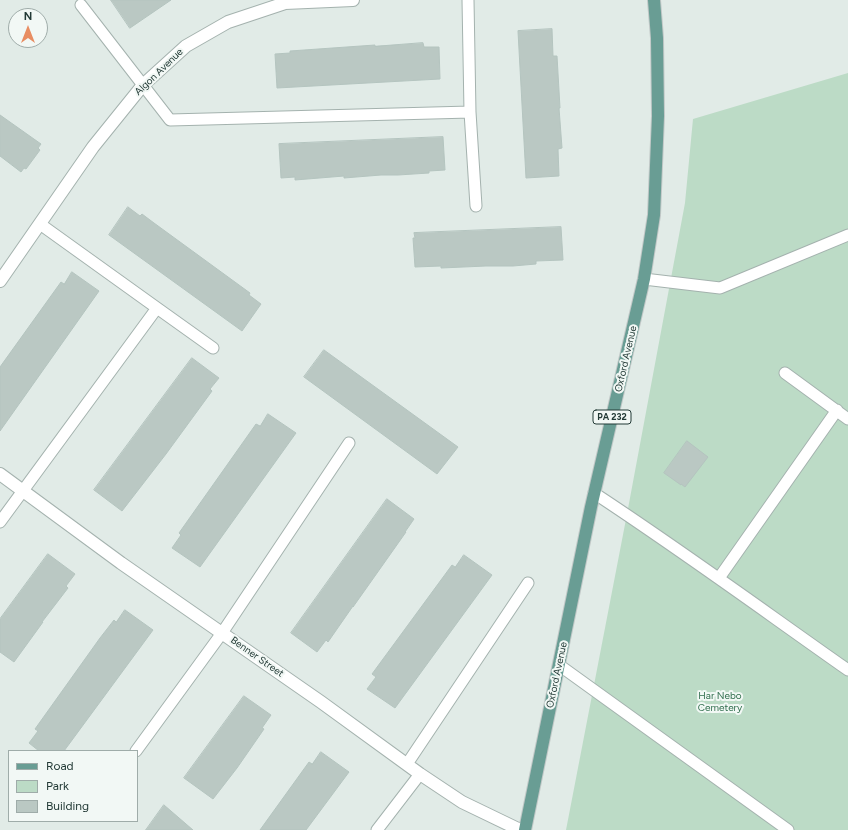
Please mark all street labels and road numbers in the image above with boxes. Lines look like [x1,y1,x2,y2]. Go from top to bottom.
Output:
street label: Algon Avenue [132,46,186,98]
street label: Oxford Avenue [613,325,639,393]
road number: PA 232 [593,410,631,424]
street label: Benner Street [228,634,286,680]
street label: Oxford Avenue [544,641,570,709]

